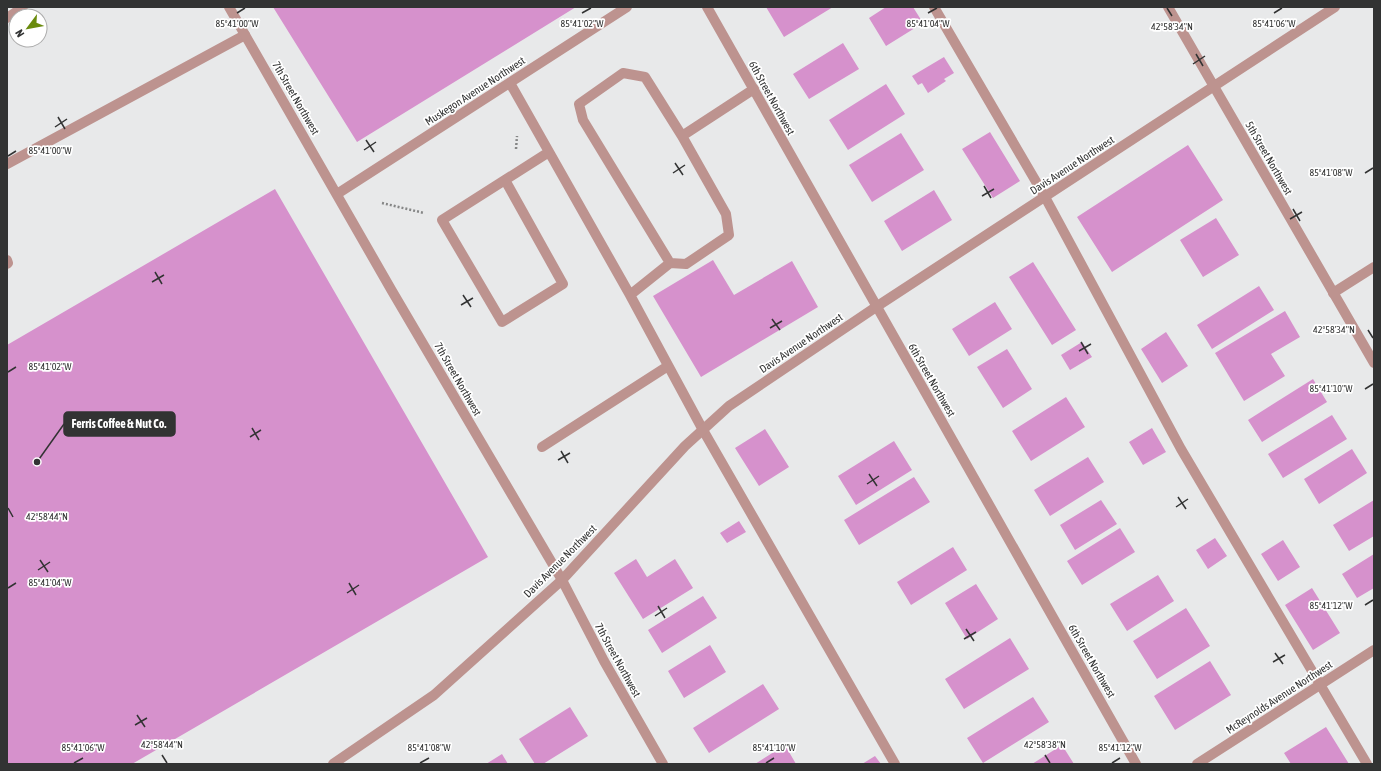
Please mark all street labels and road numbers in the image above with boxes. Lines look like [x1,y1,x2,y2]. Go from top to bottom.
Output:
street label: Muskegon Avenue Northwest [423,54,527,128]
street label: 7th Street Northwest [270,59,322,137]
street label: 6th Street Northwest [747,59,797,137]
street label: 5th Street Northwest [1243,119,1295,197]
street label: Davis Avenue Northwest [1028,133,1116,197]
street label: Davis Avenue Northwest [757,311,845,375]
street label: 7th Street Northwest [432,340,484,418]
street label: 6th Street Northwest [906,341,958,419]
street label: Davis Avenue Northwest [521,522,599,600]
street label: 7th Street Northwest [593,621,643,699]
street label: 6th Street Northwest [1066,622,1118,700]
street label: McReynolds Avenue Northwest [1224,658,1334,736]

